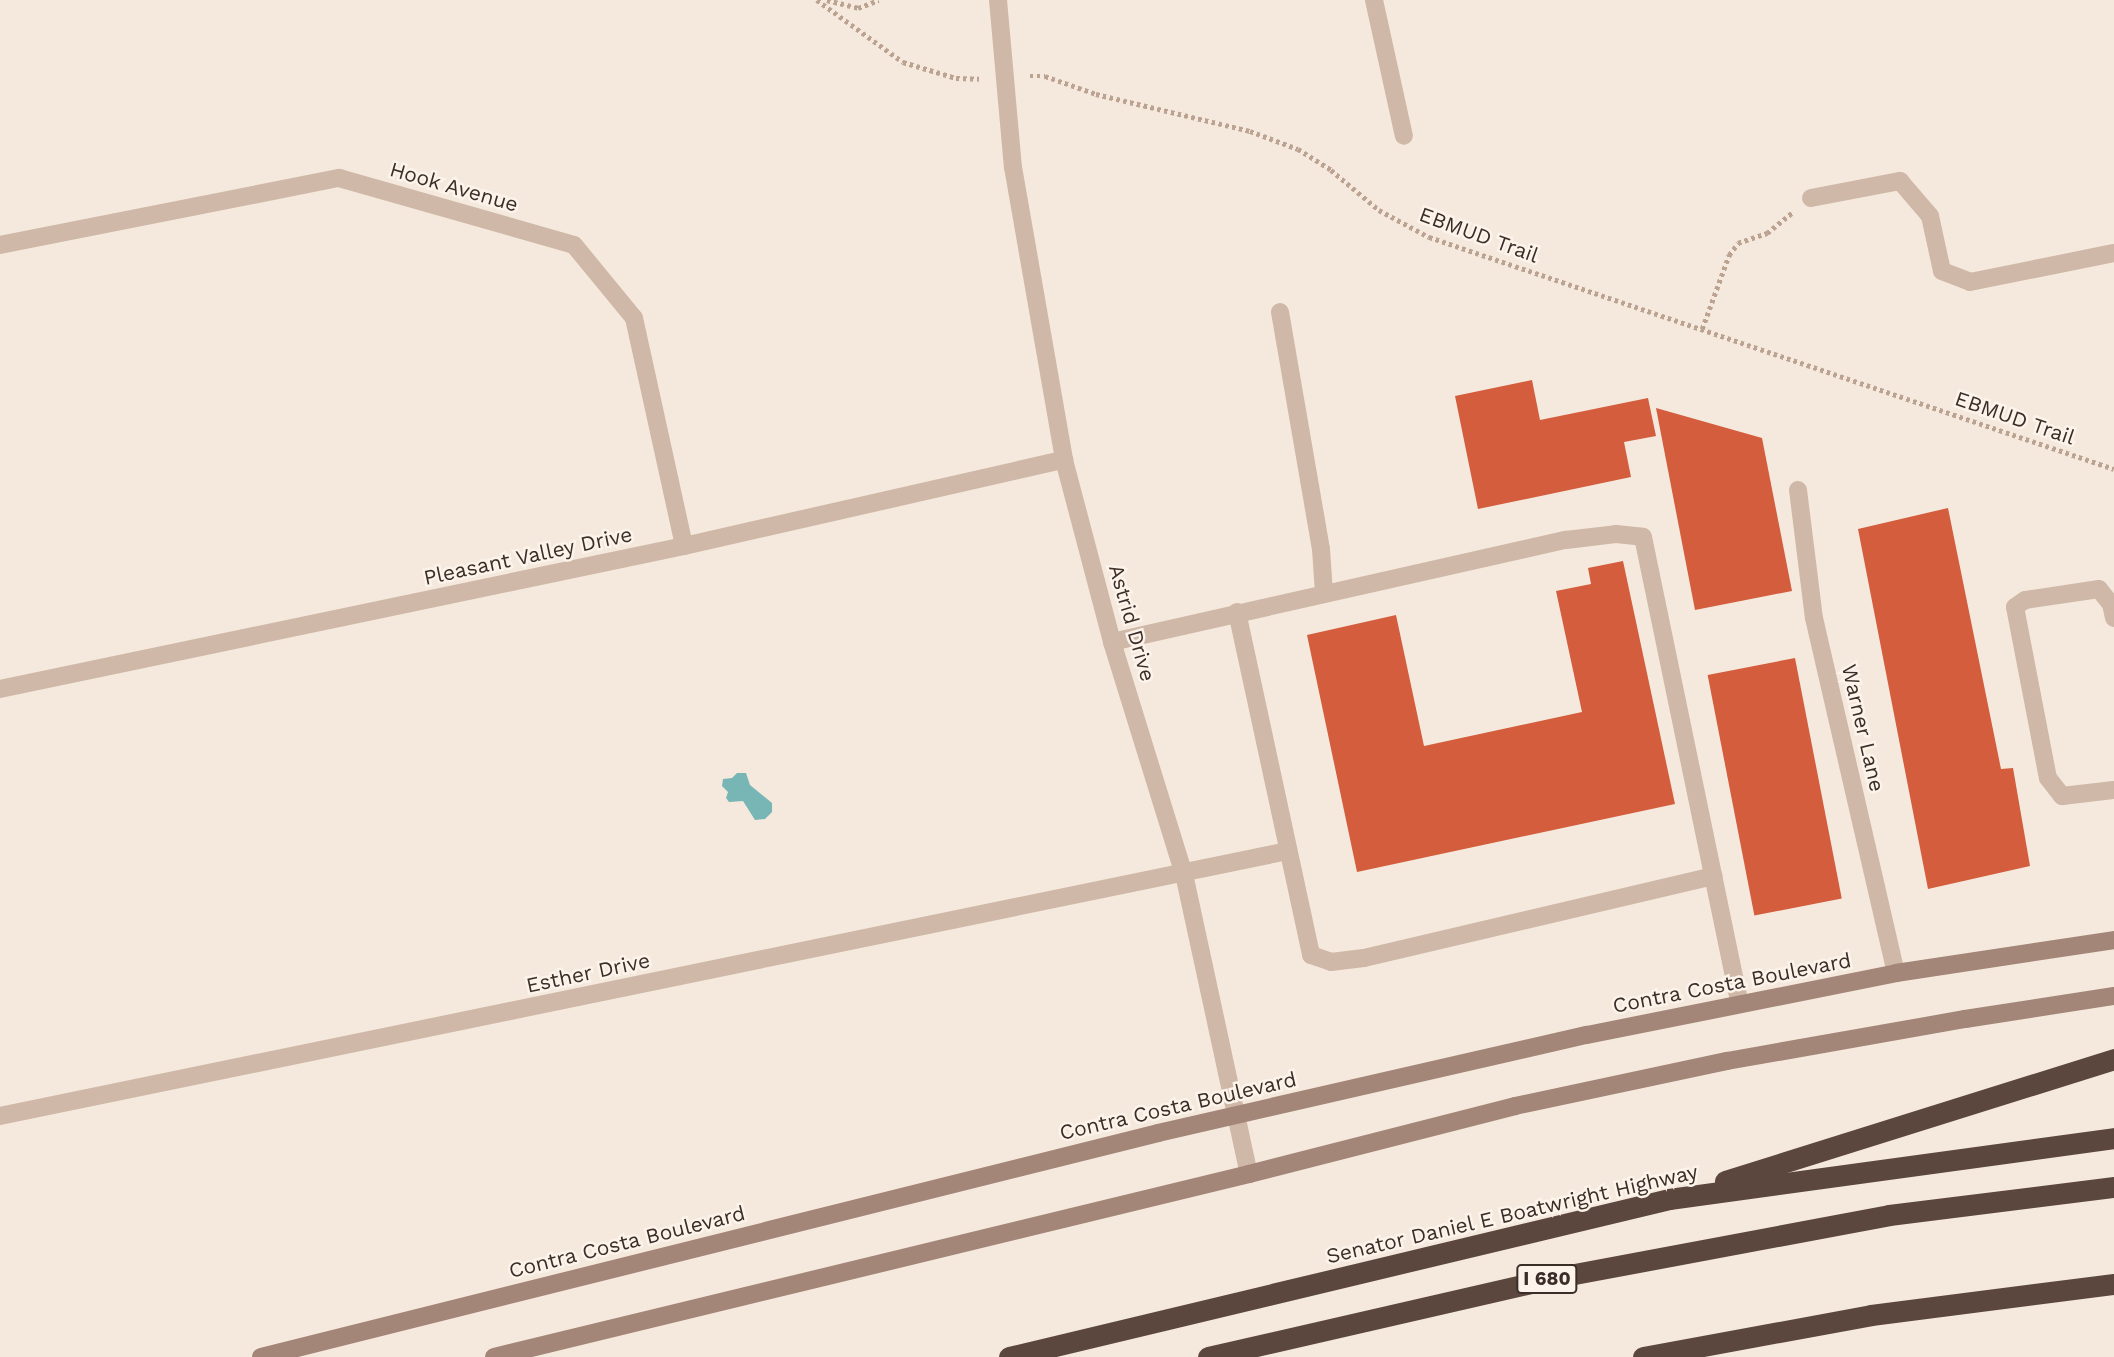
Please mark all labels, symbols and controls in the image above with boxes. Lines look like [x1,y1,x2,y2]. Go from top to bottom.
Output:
street label: Hook Avenue [386,156,522,218]
street label: EBMUD Trail [1416,202,1542,268]
street label: EBMUD Trail [1952,386,2078,450]
street label: Pleasant Valley Drive [421,521,635,591]
street label: Astrid Drive [1103,562,1161,684]
street label: Warner Lane [1836,662,1890,794]
street label: Contra Costa Boulevard [1610,947,1854,1019]
street label: Esther Drive [524,948,652,998]
street label: Contra Costa Boulevard [1057,1066,1299,1146]
street label: Senator Daniel E Boatwright Highway [1323,1159,1701,1269]
street label: Contra Costa Boulevard [506,1200,748,1284]
road number: I 680 [1516,1264,1578,1294]

